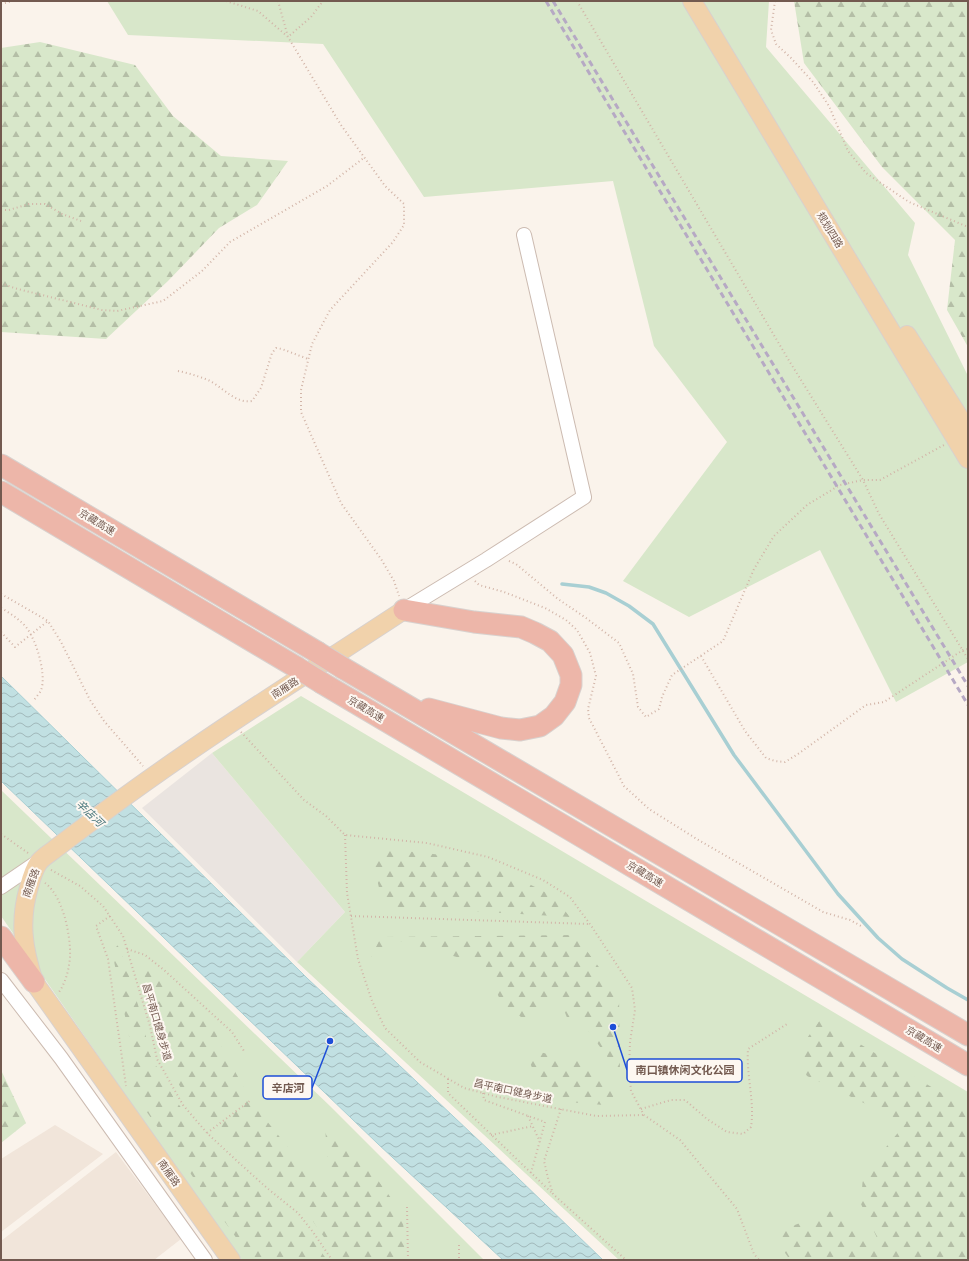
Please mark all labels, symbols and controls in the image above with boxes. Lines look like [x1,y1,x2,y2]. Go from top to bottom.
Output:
street label: 规划四路 [814,210,846,250]
street label: 京藏高速 [77,506,117,538]
street label: 南雁路 [269,674,301,702]
street label: 京藏高速 [346,693,386,725]
water label: 辛店河 [73,797,108,831]
street label: 京藏高速 [625,858,665,890]
street label: 南雁路 [20,867,42,899]
street label: 昌平南口健身步道 [140,982,174,1062]
street label: 京藏高速 [904,1023,944,1055]
callout: 南口镇休闲文化公园 [627,1059,742,1082]
text: 南口镇休闲文化公园 [636,1063,735,1077]
callout: 辛店河 [263,1076,312,1099]
street label: 昌平南口健身步道 [473,1076,553,1106]
text: 辛店河 [272,1081,305,1095]
street label: 南雁路 [155,1157,183,1189]

